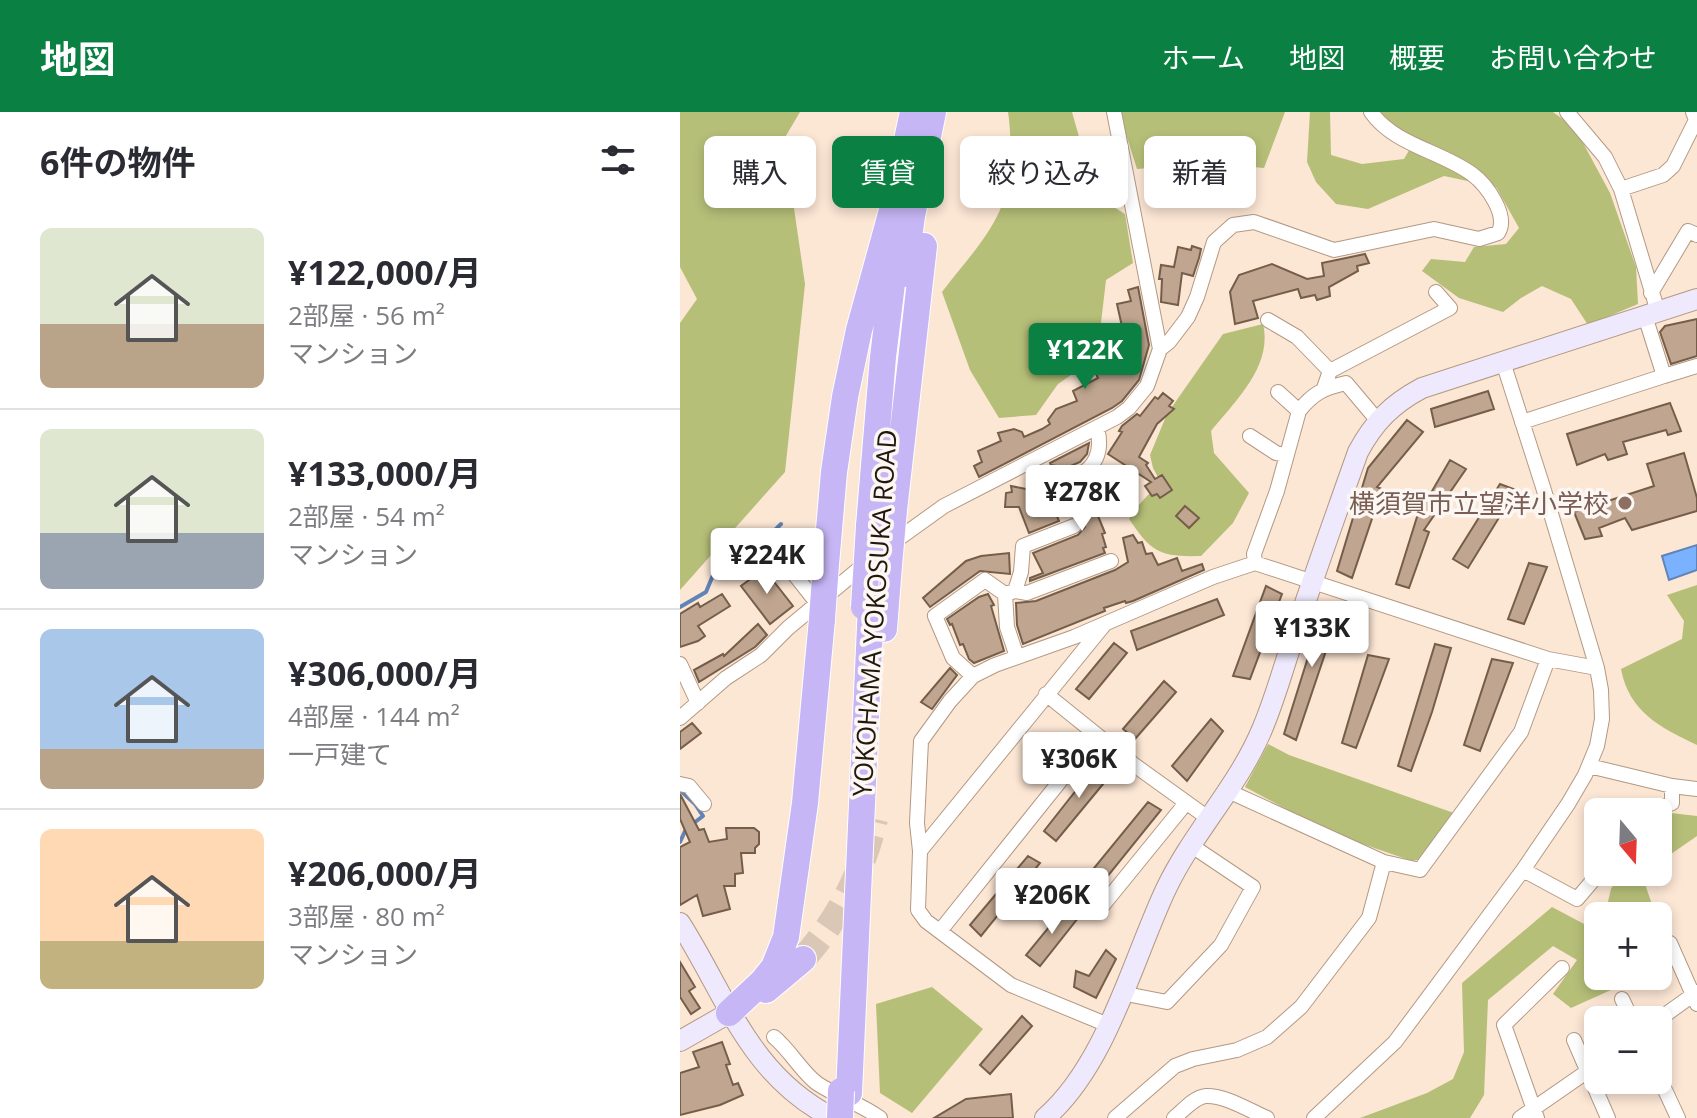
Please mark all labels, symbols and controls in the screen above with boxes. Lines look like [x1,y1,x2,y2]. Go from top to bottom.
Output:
text: 地図 [40,32,116,84]
text: ホーム [1162,38,1245,76]
text: 地図 [1289,38,1345,76]
text: 概要 [1389,38,1445,76]
text: お問い合わせ [1489,38,1657,76]
chip: 購入 [704,136,816,208]
chip: 賃貸 [832,136,944,208]
chip: 絞り込み [960,136,1128,208]
chip: 新着 [1144,136,1256,208]
icon: filters [596,138,640,182]
text: 6件の物件 [40,139,195,185]
text: ¥122,000/月 [288,249,482,295]
icon: home [104,260,200,356]
text: 2部屋 · 56 m² [288,297,445,333]
pin: ¥122K [1029,323,1141,391]
text: ¥122K [1047,331,1123,367]
text: マンション [288,335,418,371]
street label: YOKOHAMA YOKOSUKA ROAD [843,428,905,798]
text: ¥133,000/月 [288,450,482,496]
icon: home [104,461,200,557]
pin: ¥278K [1026,465,1138,533]
text: ¥278K [1044,473,1120,509]
place label: 横須賀市立望洋小学校 [1349,485,1609,521]
marker: 横須賀市立望洋小学校 [1616,494,1634,512]
text: 2部屋 · 54 m² [288,498,445,534]
pin: ¥224K [711,528,823,596]
text: マンション [288,536,418,572]
text: ¥224K [729,536,805,572]
pin: ¥133K [1256,601,1368,669]
text: ¥133K [1274,609,1350,645]
text: ¥306,000/月 [288,650,482,696]
icon: home [104,661,200,757]
text: 4部屋 · 144 m² [288,698,460,734]
pin: ¥306K [1023,732,1135,800]
text: 一戸建て [288,736,392,772]
text: ¥306K [1041,740,1117,776]
north arrow [1584,798,1672,886]
map controls [1584,798,1672,1094]
text: ¥206,000/月 [288,850,482,896]
icon: home [104,861,200,957]
pin: ¥206K [996,868,1108,936]
text: ¥206K [1014,876,1090,912]
text: 3部屋 · 80 m² [288,898,445,934]
button: + [1584,902,1672,990]
text: マンション [288,936,418,972]
button: − [1584,1006,1672,1094]

